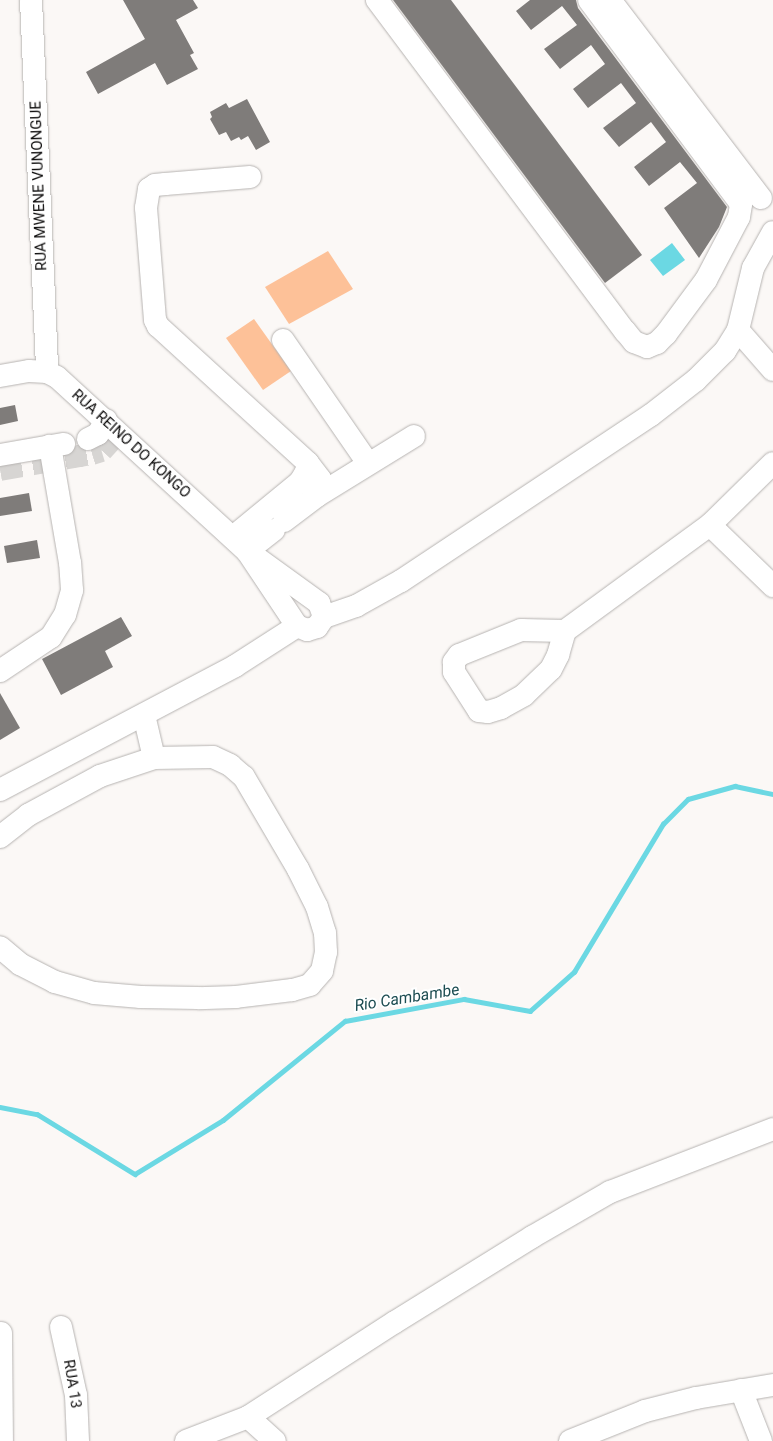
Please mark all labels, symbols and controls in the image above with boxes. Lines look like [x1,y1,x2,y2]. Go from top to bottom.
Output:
street label: RUA MWENE VUNONGUE [27,101,51,271]
street label: RUA REINO DO KONGO [68,386,194,502]
water label: Rio Cambambe [353,980,461,1016]
street label: RUA 13 [59,1358,85,1410]

